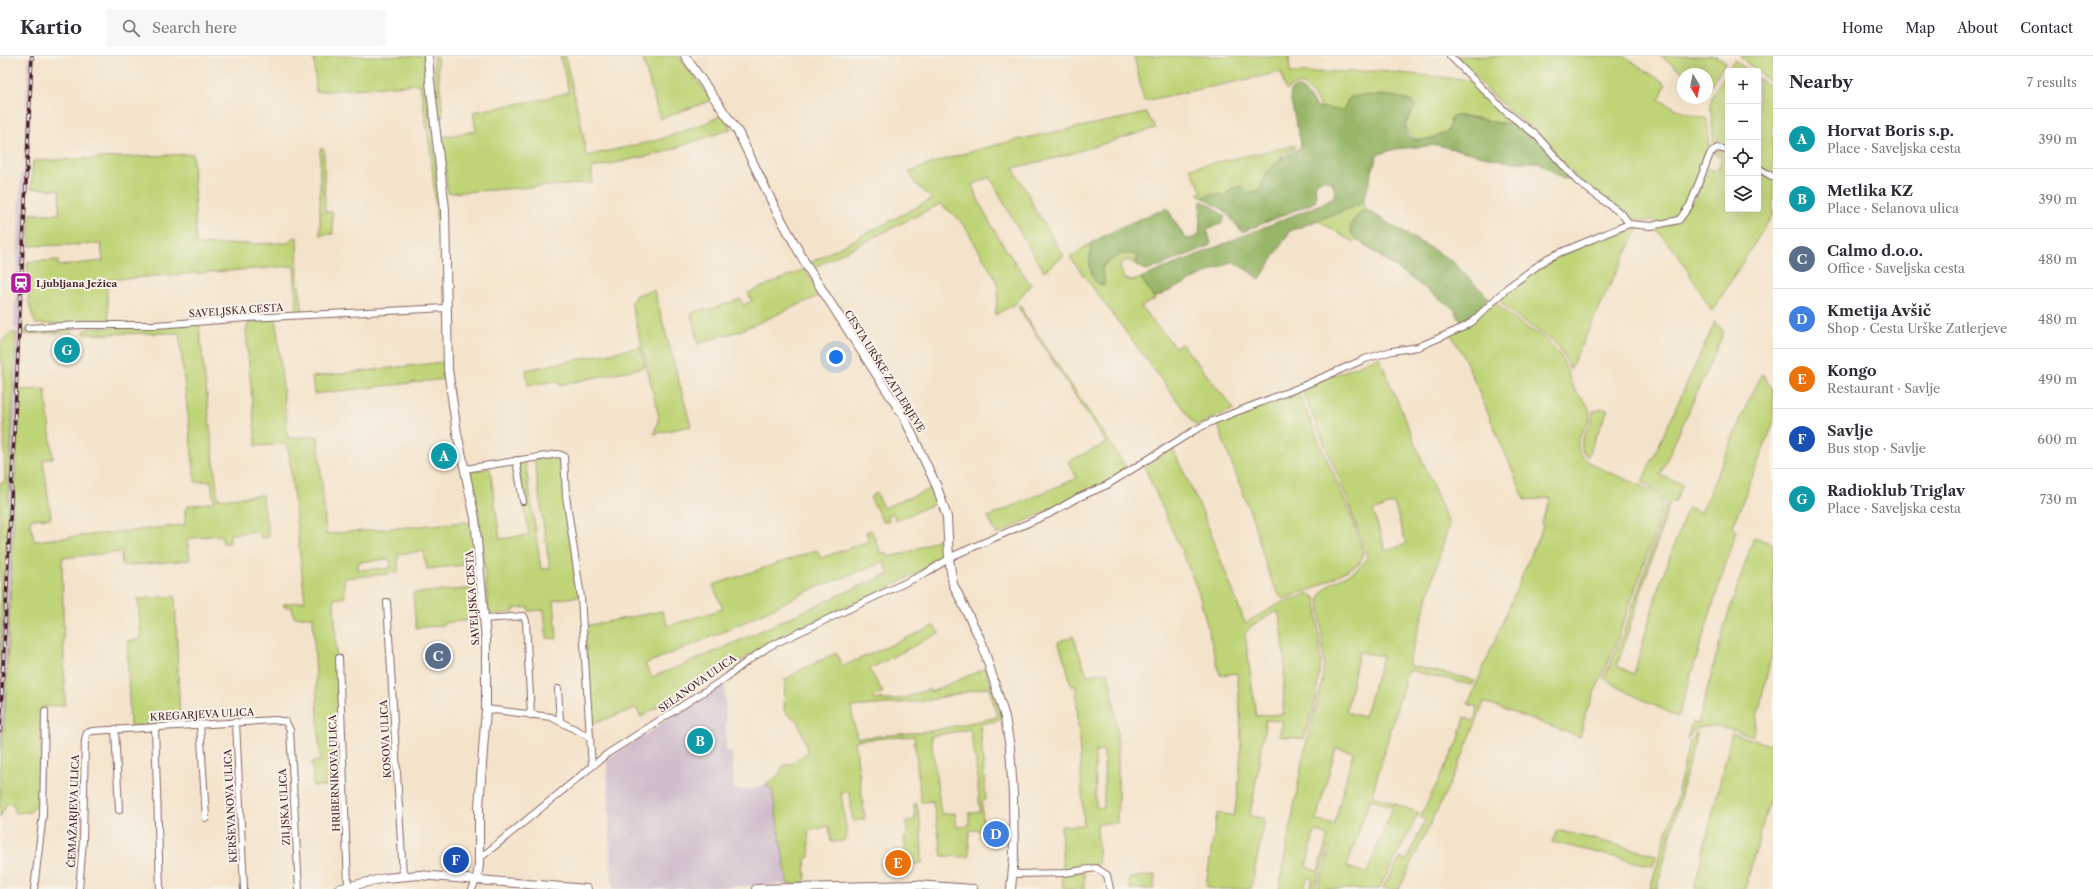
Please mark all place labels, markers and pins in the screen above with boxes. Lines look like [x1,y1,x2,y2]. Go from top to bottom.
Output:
station icon: Ljubljana Ježica [8,270,34,296]
place label: Ljubljana Ježica [36,277,117,290]
pin: G [54,335,80,365]
pin: A [431,441,457,471]
pin: C [425,641,451,671]
pin: B [687,726,713,756]
pin: D [983,819,1009,849]
pin: F [443,845,469,875]
pin: E [885,848,911,878]

